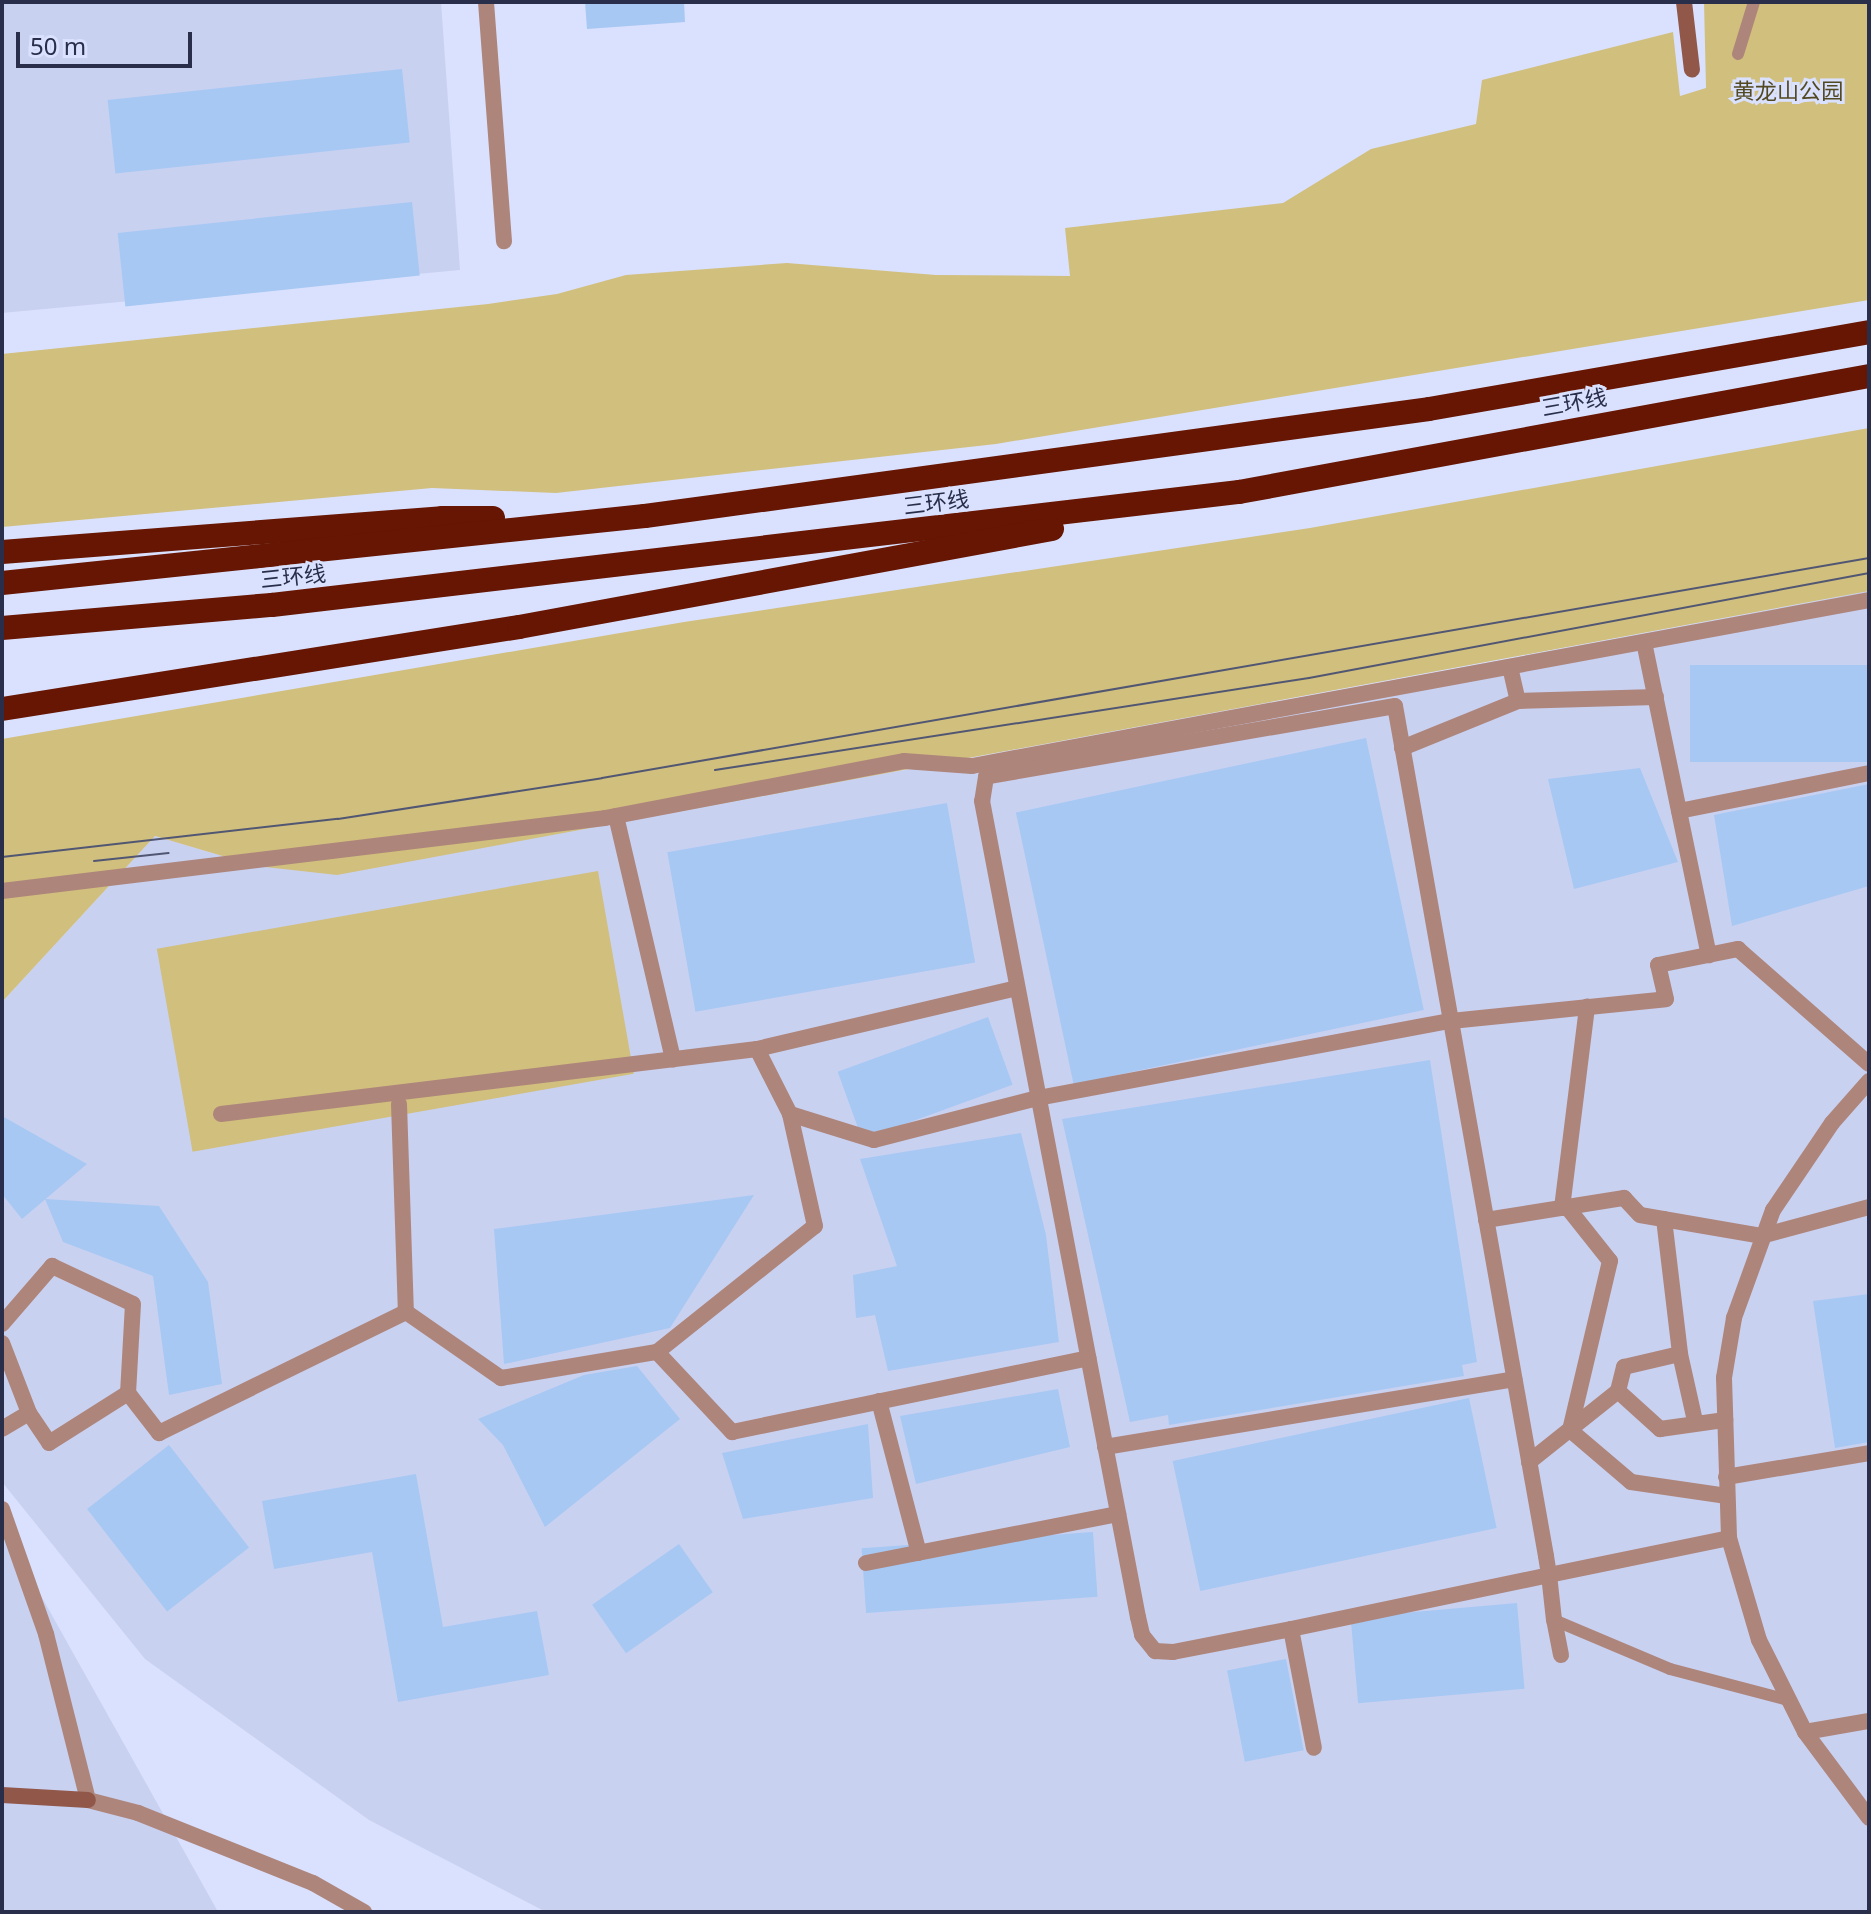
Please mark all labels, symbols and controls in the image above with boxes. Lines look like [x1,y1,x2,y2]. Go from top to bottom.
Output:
scale bar [20,16,196,66]
text: 50 m [30,29,86,62]
park label: 黄龙山公园 [1733,78,1843,104]
street label: 三环线 [1539,383,1609,421]
street label: 三环线 [902,485,970,519]
street label: 三环线 [259,559,327,593]

